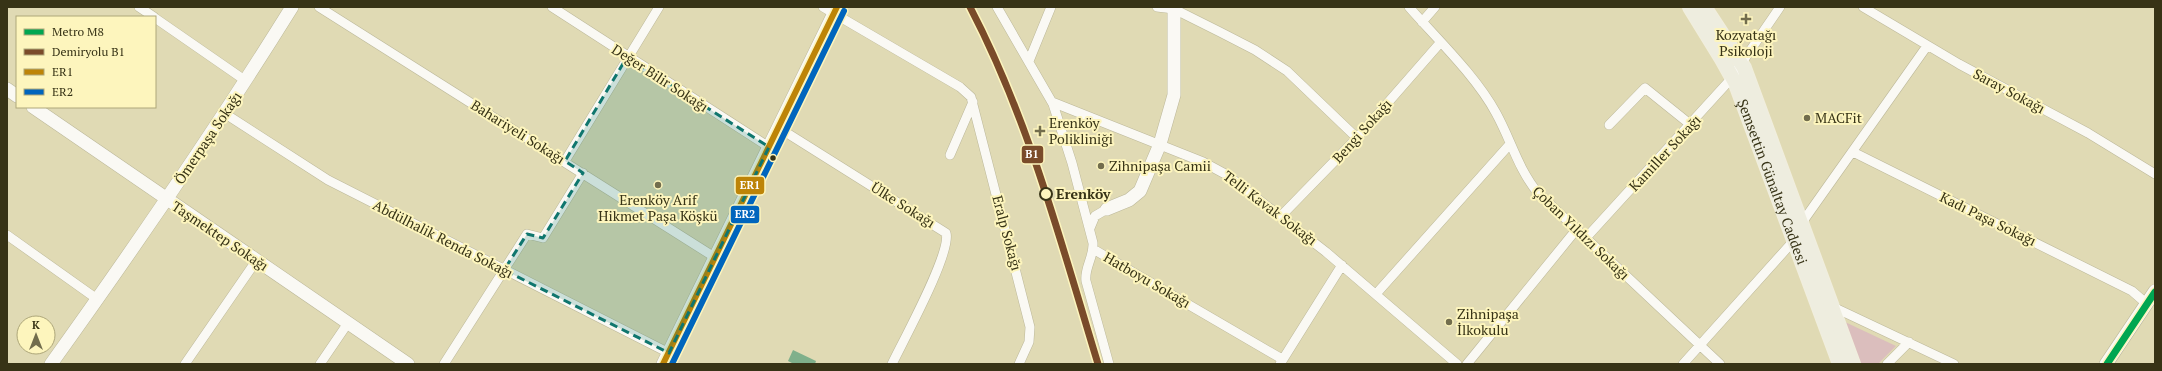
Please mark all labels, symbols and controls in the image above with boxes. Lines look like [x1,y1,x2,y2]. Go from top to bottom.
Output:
marker: Kozyatağı Psikoloji [1740,13,1752,25]
legend [16,16,156,108]
text: Metro M8 [52,24,104,39]
place label: Kozyatağı Psikoloji [1716,25,1776,60]
street label: Değer Bilir Sokağı [608,39,712,116]
text: Demiryolu B1 [52,44,125,59]
text: ER1 [52,64,73,79]
street label: Saray Sokağı [1970,64,2048,117]
text: ER2 [52,84,73,99]
street label: Ömerpaşa Sokağı [170,88,246,188]
street label: Bahariyeli Sokağı [468,95,569,168]
street label: Bengi Sokağı [1328,95,1395,167]
street label: Şemsettin Günaltay Caddesi [1733,96,1812,267]
place label: MACFit [1815,108,1863,127]
street label: Kamiller Sokağı [1624,110,1705,195]
place label: Erenköy Polikliniği [1049,113,1113,148]
marker: MACFit [1802,113,1812,123]
marker: Erenköy Polikliniği [1034,125,1046,137]
line badge: B1 [1021,145,1044,164]
text: B1 [1025,147,1039,161]
unlabelled marker [768,153,778,163]
place label: Zihnipaşa Camii [1109,156,1211,175]
marker: Zihnipaşa Camii [1096,161,1106,171]
street label: Telli Kavak Sokağı [1219,166,1321,249]
line badge: ER1 [735,176,765,195]
street label: Ülke Sokağı [868,177,939,232]
text: ER1 [740,178,760,192]
marker: Erenköy Arif Hikmet Paşa Köşkü [653,180,663,190]
street label: Çoban Yıldızı Sokağı [1529,181,1634,284]
place label: Erenköy [1056,184,1111,203]
marker: Erenköy [1039,187,1053,201]
street label: Kadı Paşa Sokağı [1937,187,2039,250]
place label: Erenköy Arif Hikmet Paşa Köşkü [598,190,718,225]
street label: Eralp Sokağı [988,193,1027,273]
street label: Abdülhalik Renda Sokağı [370,195,517,282]
street label: Taşmektep Sokağı [168,196,272,275]
line badge: ER2 [730,205,760,224]
text: ER2 [735,207,755,221]
street label: Hatboyu Sokağı [1100,247,1194,312]
place label: Zihnipaşa İlkokulu [1457,304,1519,339]
north arrow [16,315,56,355]
marker: Zihnipaşa İlkokulu [1444,317,1454,327]
text: K [32,318,40,332]

